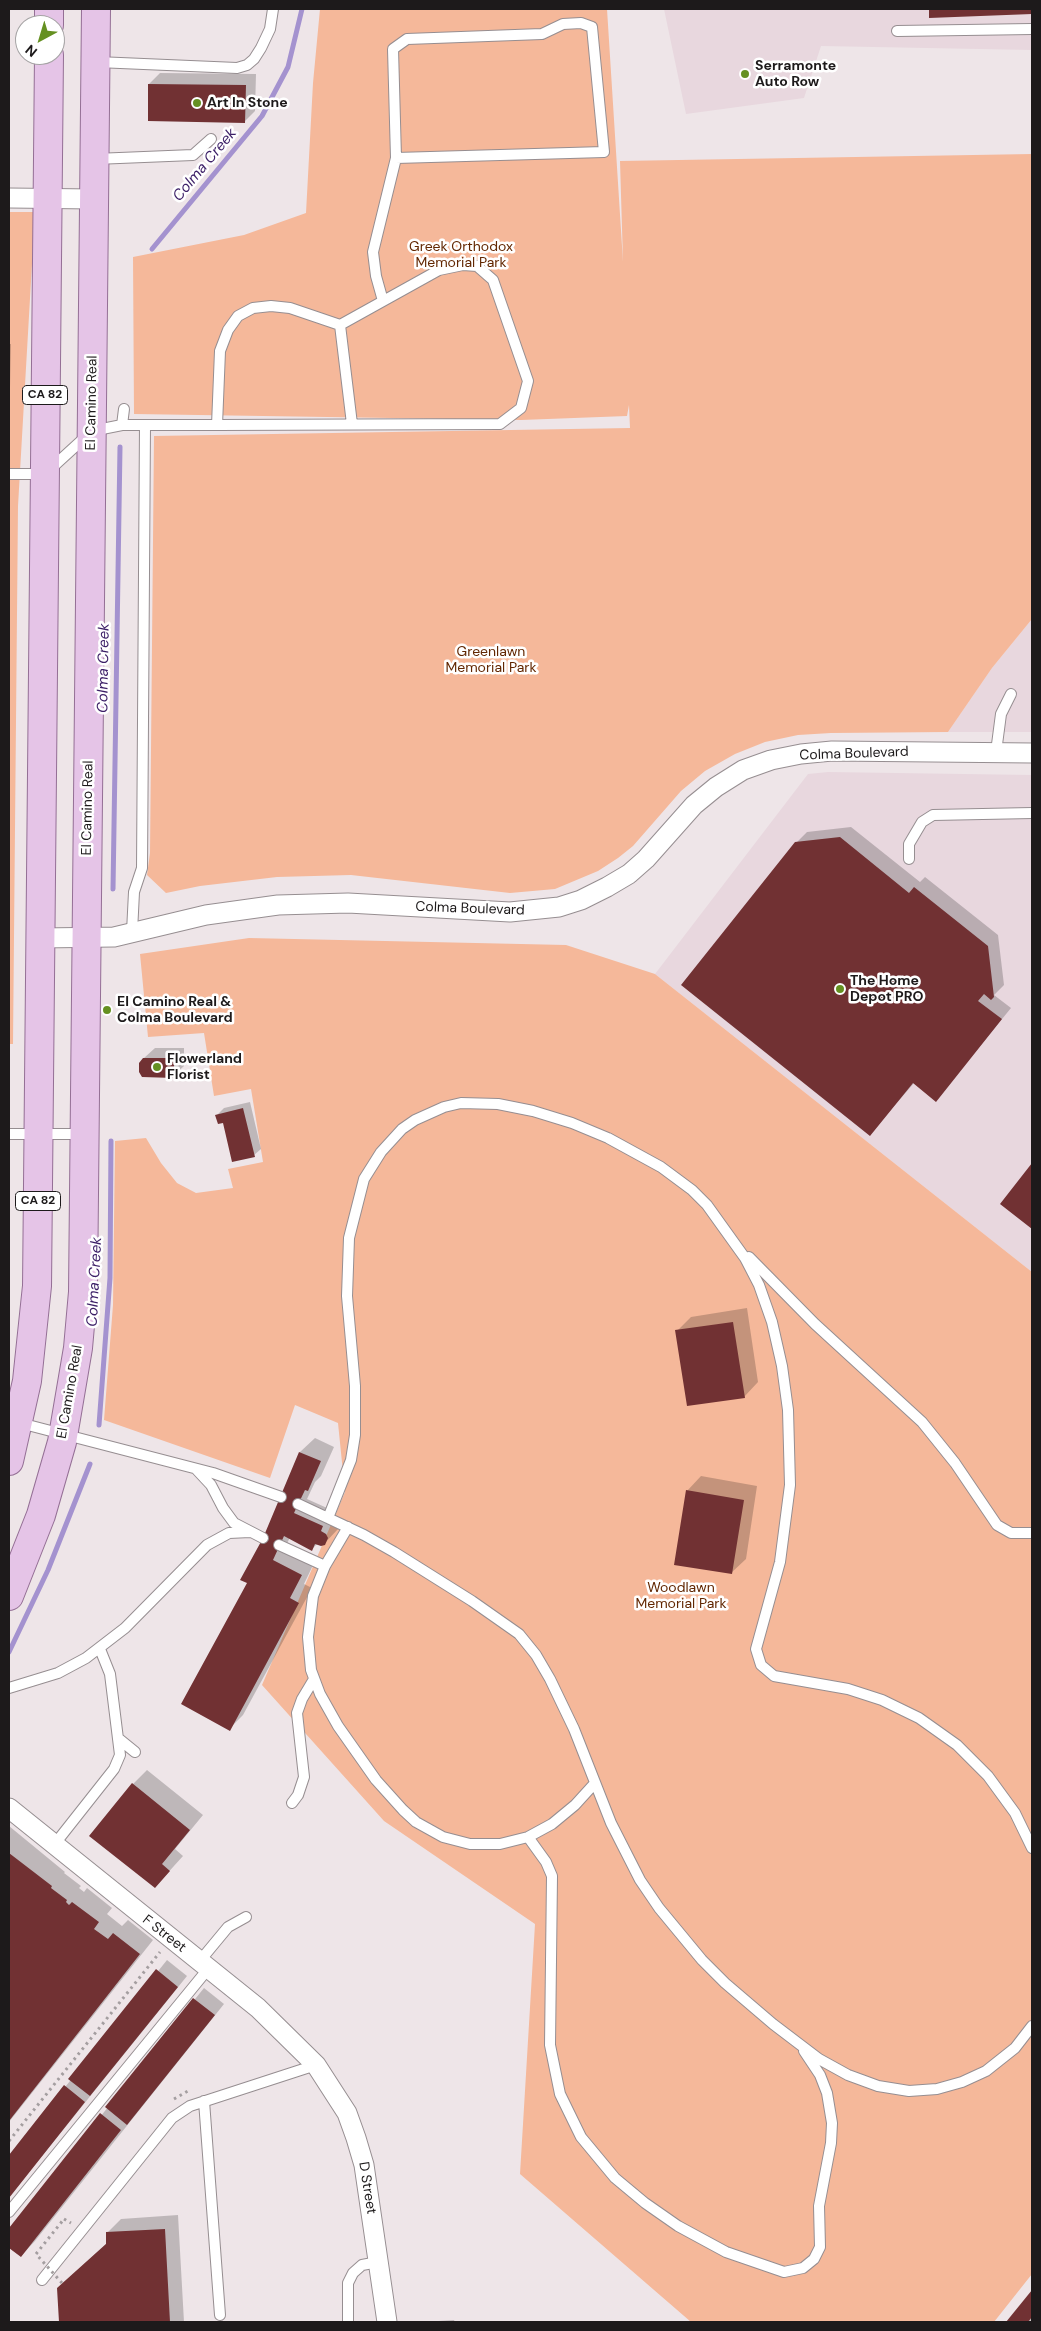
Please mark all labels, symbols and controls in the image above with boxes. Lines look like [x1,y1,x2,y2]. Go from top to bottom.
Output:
north arrow [15,15,65,65]
text: N [22,41,41,61]
place label: Serramonte Auto Row [755,58,836,90]
marker: Serramonte Auto Row [739,68,751,80]
place label: Art In Stone [207,95,288,111]
marker: Art In Stone [191,97,203,109]
water label: Colma Creek [169,125,241,205]
park label: Greek Orthodox Memorial Park [409,239,513,272]
street label: El Camino Real [83,355,101,451]
road number: CA 82 [22,386,68,404]
water label: Colma Creek [94,623,114,713]
park label: Greenlawn Memorial Park [445,644,537,676]
street label: Colma Boulevard [799,744,909,764]
street label: El Camino Real [79,760,97,856]
street label: Colma Boulevard [415,899,525,919]
place label: The Home Depot PRO [850,973,924,1006]
marker: The Home Depot PRO [834,983,846,995]
place label: El Camino Real & Colma Boulevard [117,994,233,1026]
marker: El Camino Real & Colma Boulevard [101,1004,113,1016]
place label: Flowerland Florist [167,1051,242,1084]
marker: Flowerland Florist [151,1061,163,1073]
road number: CA 82 [15,1192,60,1210]
water label: Colma Creek [84,1237,106,1327]
street label: El Camino Real [53,1344,87,1440]
park label: Woodlawn Memorial Park [635,1580,727,1612]
street label: F Street [139,1912,189,1956]
street label: D Street [355,2160,379,2216]

